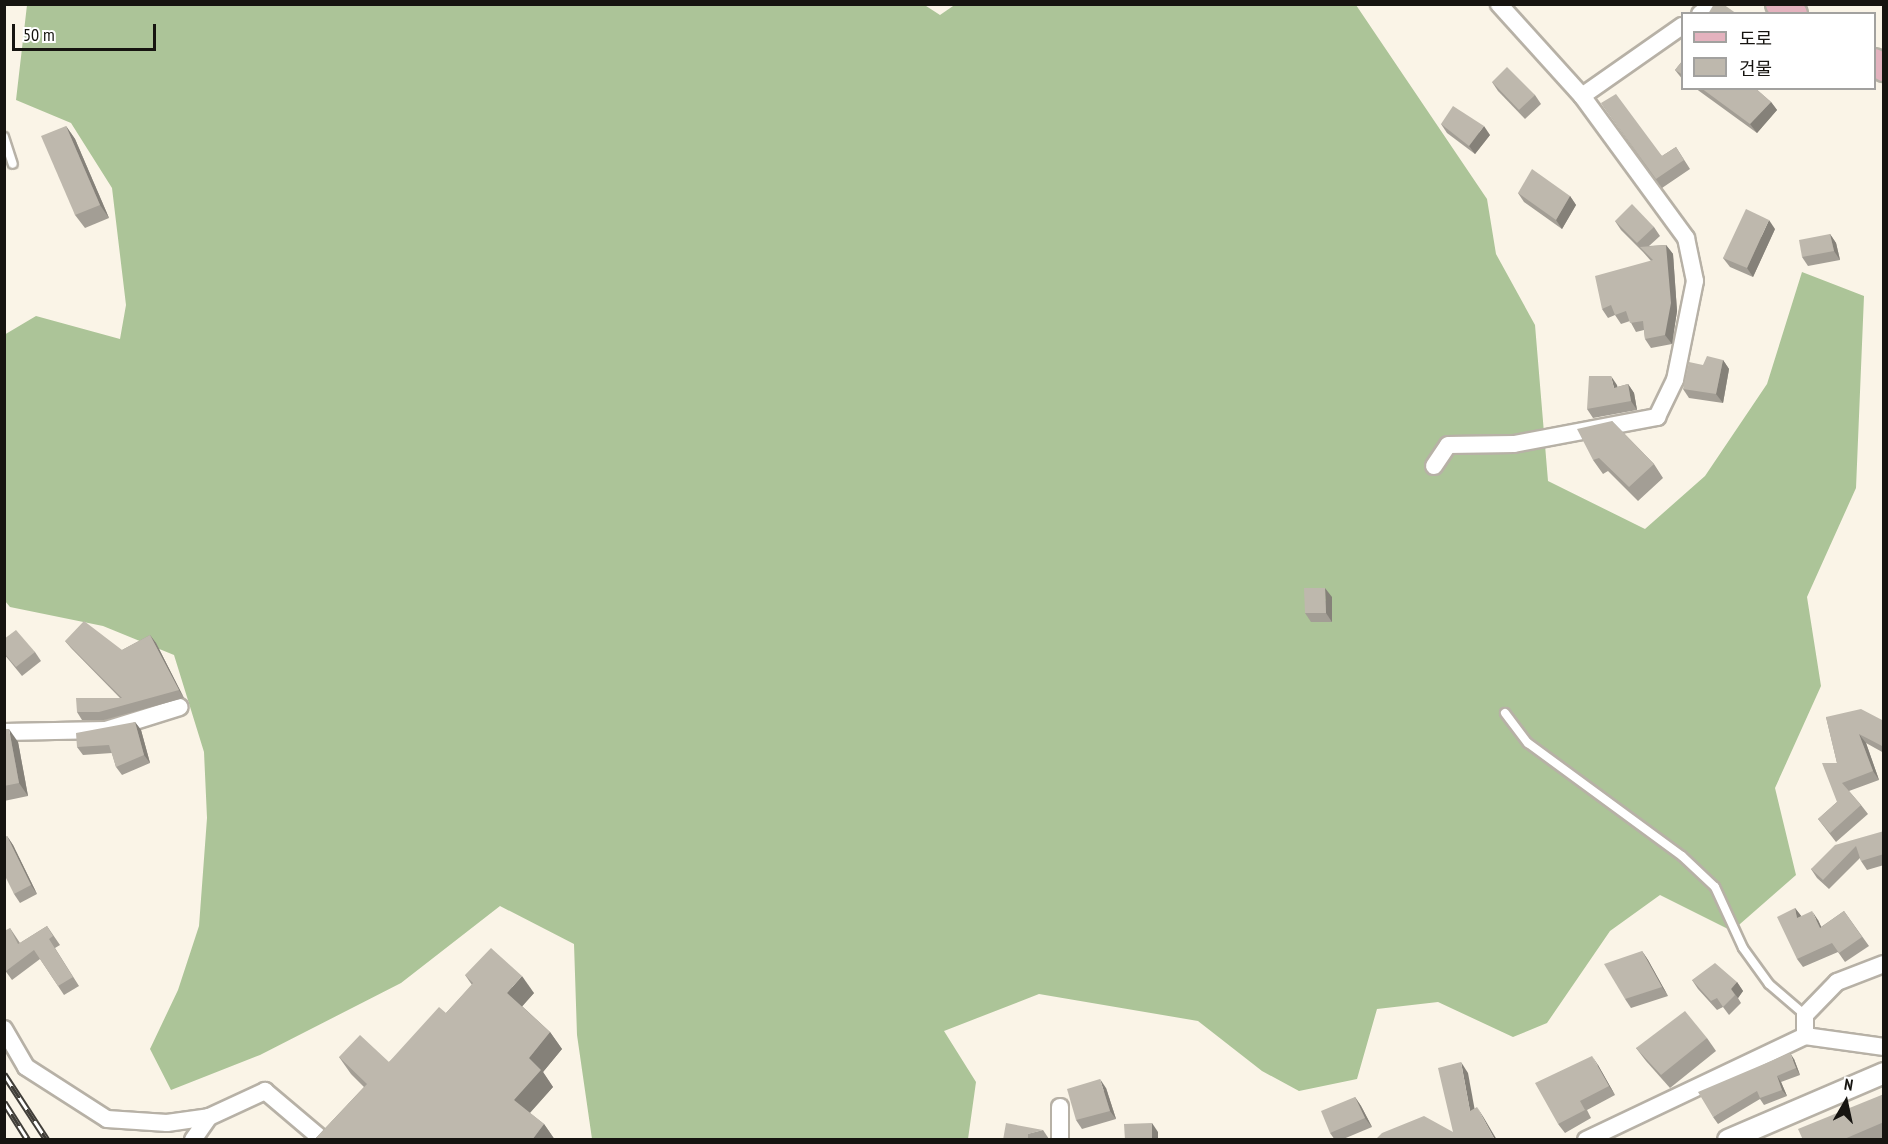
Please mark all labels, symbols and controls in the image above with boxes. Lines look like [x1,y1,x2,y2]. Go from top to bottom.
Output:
scale bar [15,12,159,50]
legend [1681,12,1876,90]
text: 50 m [23,23,55,46]
text: 도로 [1739,27,1772,50]
text: 건물 [1739,57,1772,80]
north arrow [1816,1072,1876,1132]
text: N [1843,1074,1855,1095]

